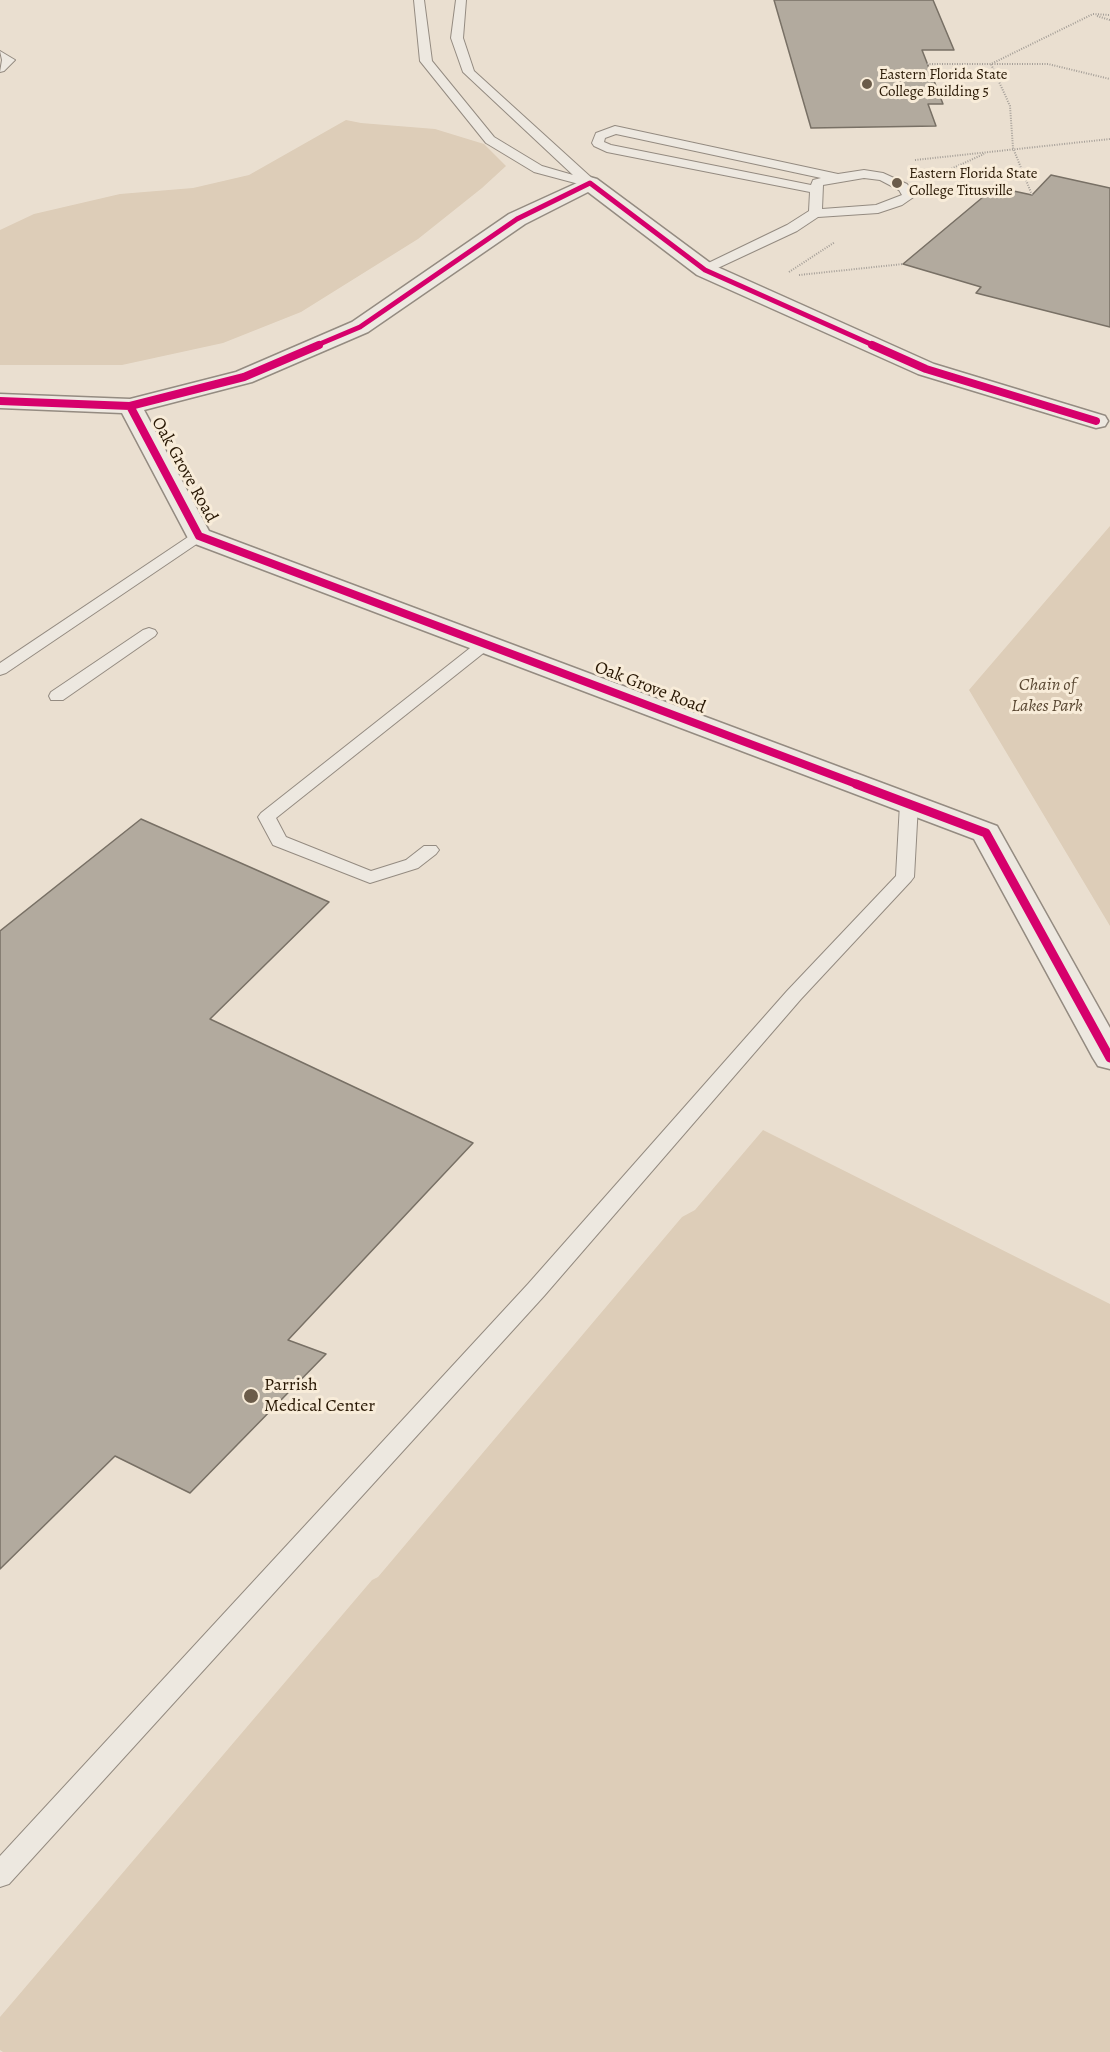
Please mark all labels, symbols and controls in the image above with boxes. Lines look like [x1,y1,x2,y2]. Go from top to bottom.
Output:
place label: Eastern Florida State College Building 5 [879,66,1008,101]
marker: Eastern Florida State College Building 5 [860,77,874,91]
place label: Eastern Florida State College Titusville [909,165,1038,200]
marker: Eastern Florida State College Titusville [890,176,904,190]
street label: Oak Grove Road [146,414,222,526]
street label: Oak Grove Road [591,657,709,719]
park label: Chain of Lakes Park [1011,675,1083,718]
place label: Parrish Medical Center [264,1375,375,1418]
marker: Parrish Medical Center [242,1387,260,1405]

